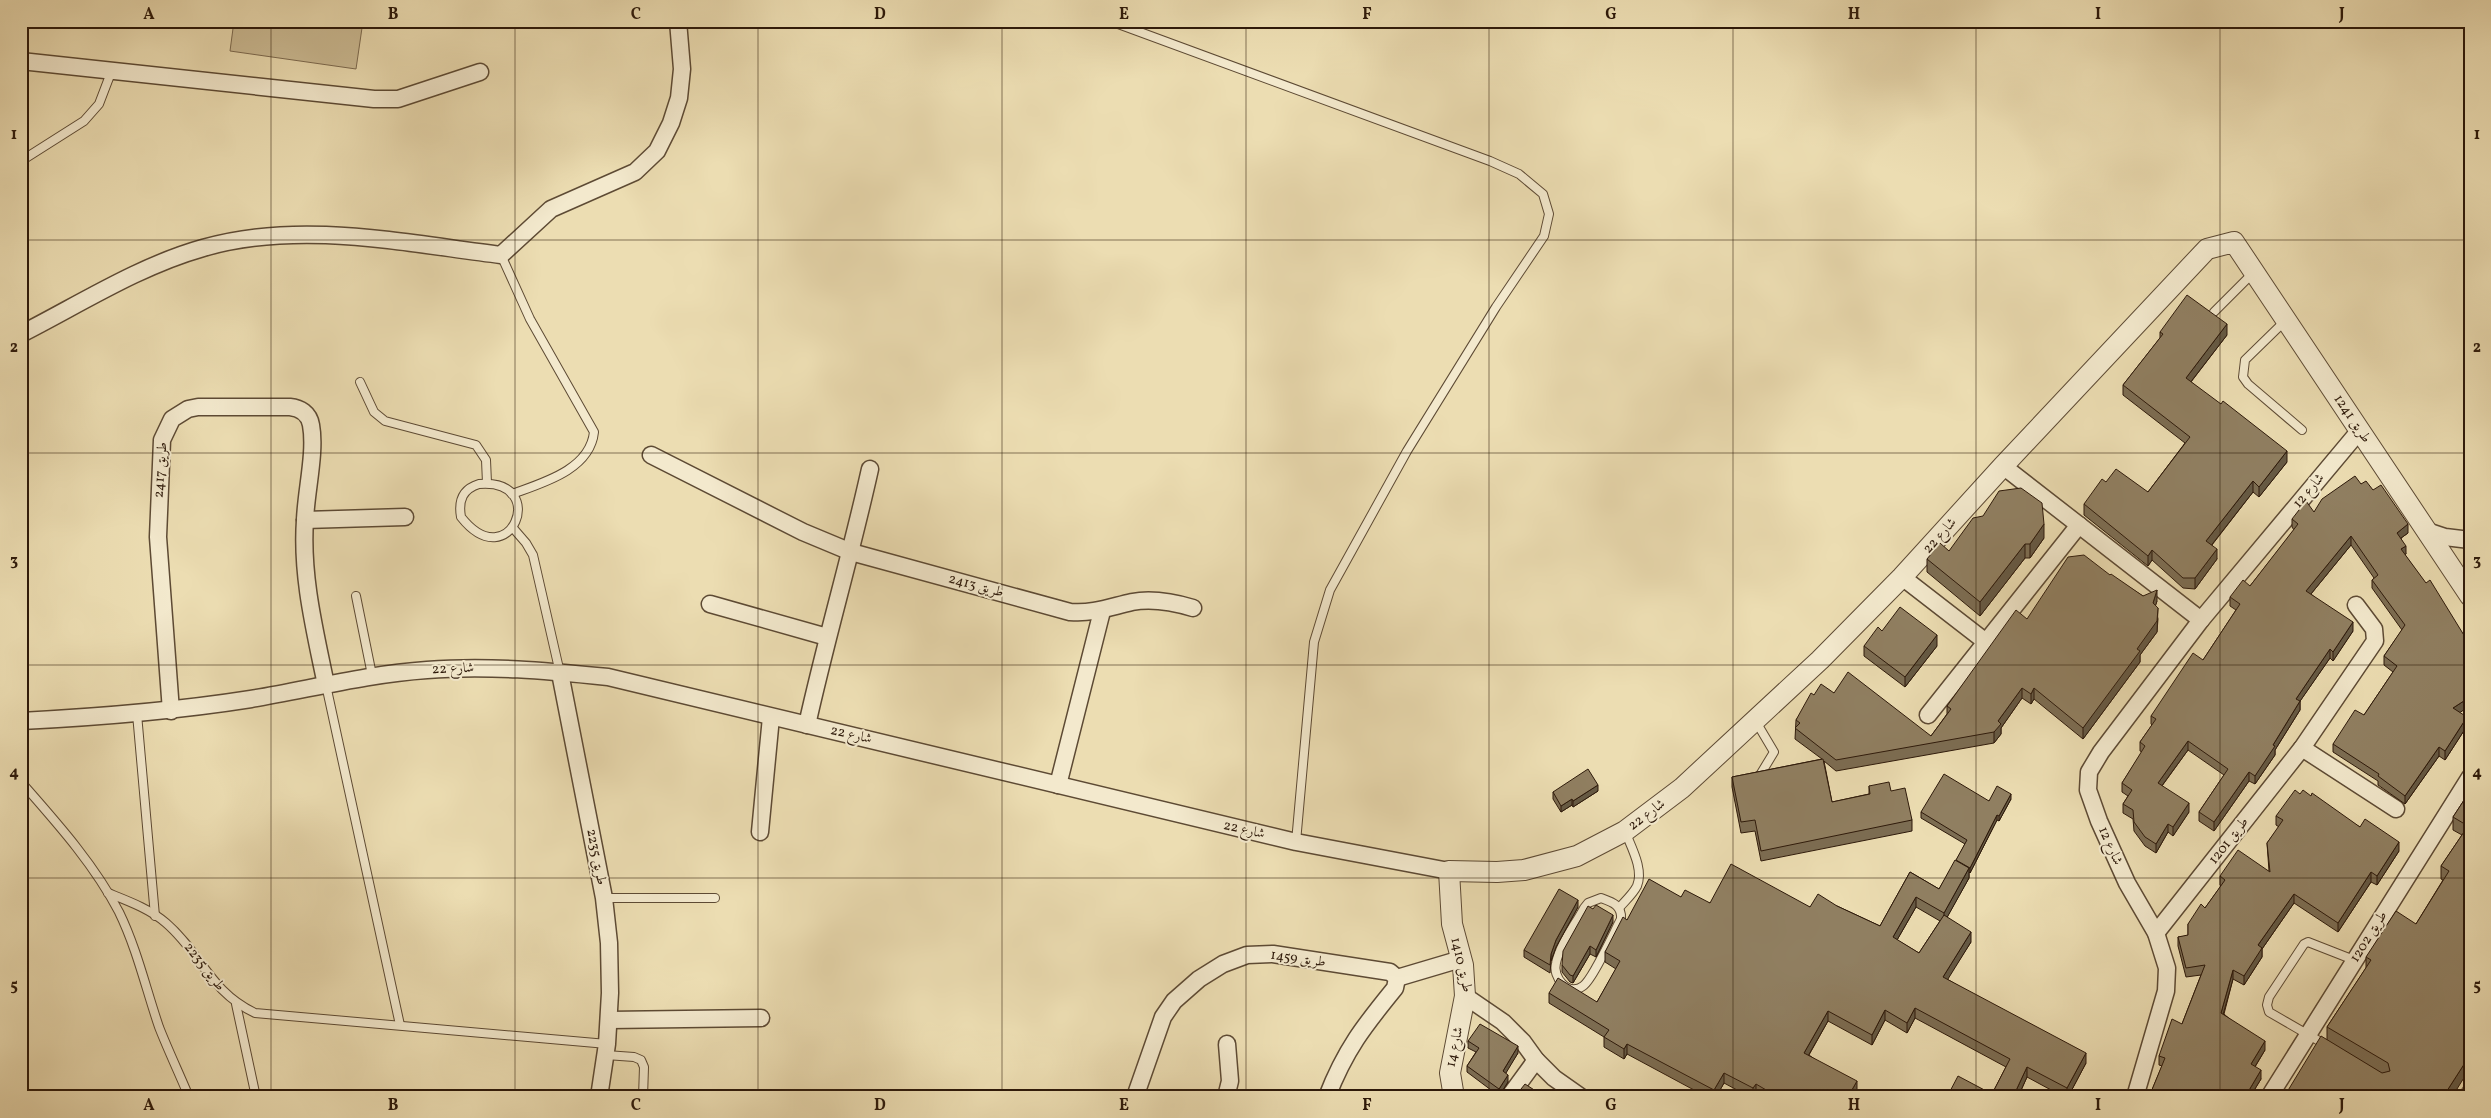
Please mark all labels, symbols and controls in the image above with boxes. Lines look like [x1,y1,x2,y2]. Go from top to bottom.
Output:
text: A [143,4,155,26]
text: B [388,4,399,26]
text: C [631,4,641,26]
text: D [874,4,886,26]
text: E [1119,4,1129,26]
text: F [1362,4,1372,26]
text: G [1605,4,1617,26]
text: H [1848,4,1860,26]
text: I [2095,4,2101,26]
text: J [2338,4,2345,26]
text: 1 [11,124,17,146]
text: 1 [2474,124,2480,146]
text: 2 [10,337,18,359]
text: 2 [2473,337,2481,359]
street label: طريق 1241 [2329,391,2375,447]
street label: طريق 2417 [150,441,172,499]
street label: شارع 12 [2289,470,2330,513]
street label: شارع 22 [1919,514,1962,559]
text: 3 [10,550,18,572]
text: 3 [2473,550,2481,572]
street label: طريق 2413 [946,570,1006,603]
street label: شارع 22 [432,659,474,680]
street label: شارع 22 [828,721,874,750]
text: 4 [9,762,19,784]
text: 4 [2472,762,2482,784]
street label: شارع 22 [1624,795,1670,836]
street label: طريق 1201 [2205,813,2253,869]
street label: شارع 22 [1221,816,1267,845]
street label: شارع 12 [2092,824,2127,869]
street label: طريق 2235 [581,827,611,887]
street label: طريق 1202 [2346,908,2392,966]
street label: طريق 1410 [1445,936,1477,995]
street label: طريق 2235 [179,939,229,995]
street label: طريق 1459 [1269,946,1327,972]
text: 5 [10,975,18,997]
text: 5 [2473,975,2481,997]
street label: شارع 14 [1441,1025,1470,1069]
text: A [143,1095,155,1117]
text: B [388,1095,399,1117]
text: C [631,1095,641,1117]
text: D [874,1095,886,1117]
text: E [1119,1095,1129,1117]
text: F [1362,1095,1372,1117]
text: G [1605,1095,1617,1117]
text: H [1848,1095,1860,1117]
text: I [2095,1095,2101,1117]
text: J [2338,1095,2345,1117]

